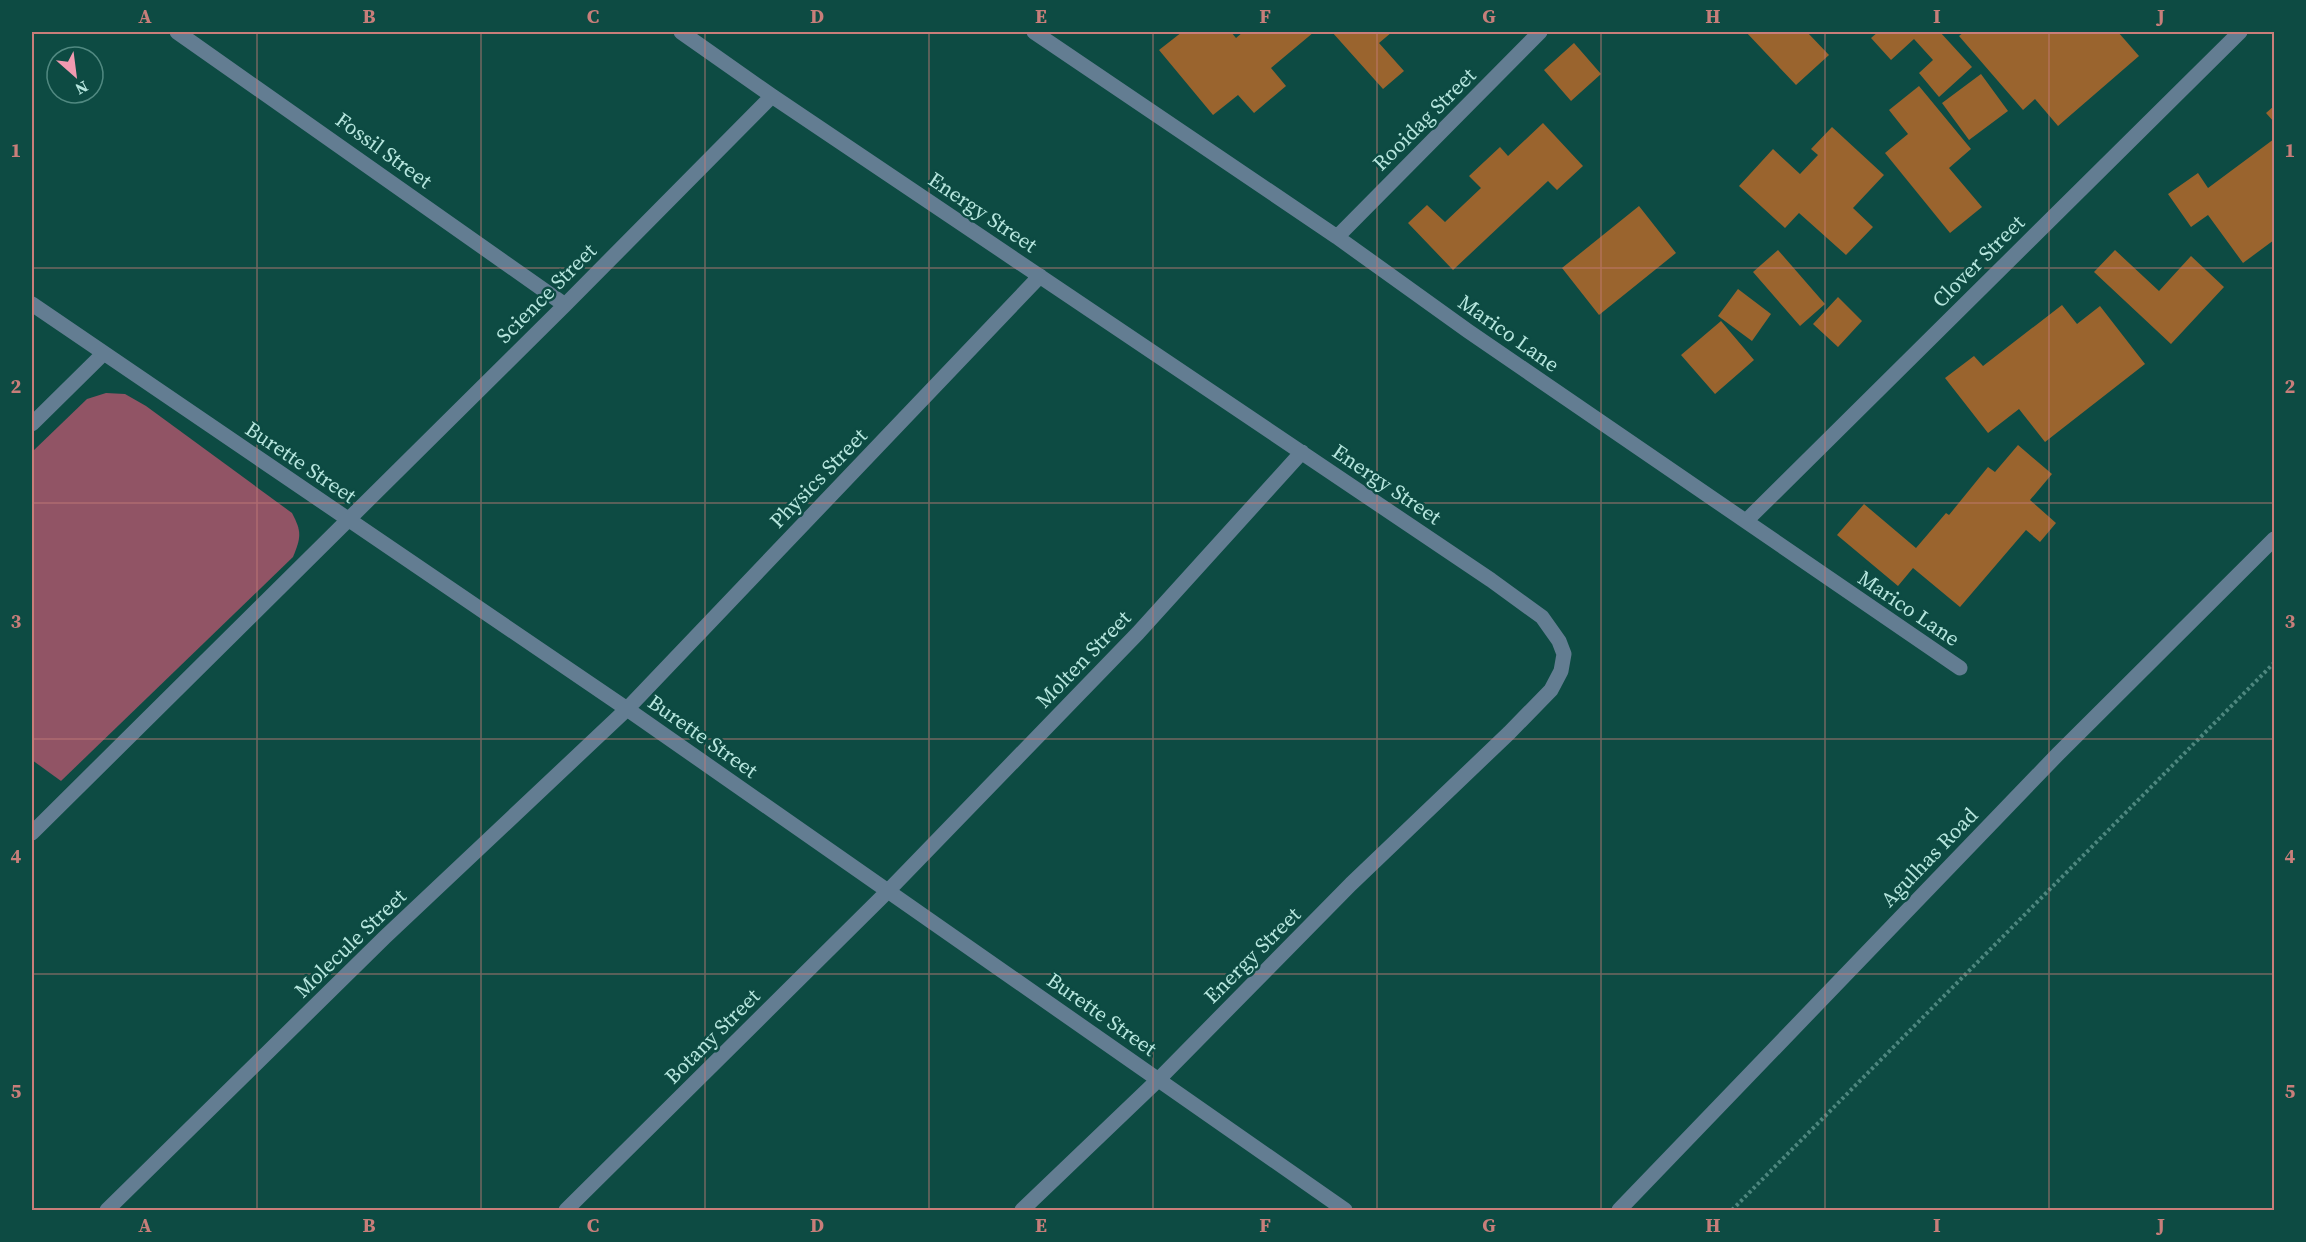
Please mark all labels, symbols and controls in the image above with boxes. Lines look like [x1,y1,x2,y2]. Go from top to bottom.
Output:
text: A [138,2,152,30]
text: B [362,2,376,30]
text: C [587,2,599,30]
text: D [810,2,824,30]
text: E [1035,2,1047,30]
text: F [1259,2,1271,30]
text: G [1482,2,1496,30]
text: H [1705,2,1721,30]
text: I [1933,2,1941,30]
text: J [2155,2,2165,30]
north arrow [45,45,105,105]
street label: Rooidag Street [1366,61,1482,177]
text: N [71,76,92,101]
street label: Fossil Street [330,105,438,195]
text: 1 [11,136,21,164]
text: 1 [2285,136,2295,164]
street label: Energy Street [923,165,1043,259]
street label: Clover Street [1925,208,2031,314]
street label: Science Street [489,236,603,350]
street label: Marico Lane [1453,287,1565,379]
text: 2 [11,372,22,400]
text: 2 [2285,372,2296,400]
street label: Burette Street [240,414,362,510]
street label: Physics Street [763,421,873,534]
street label: Energy Street [1327,437,1447,531]
street label: Marico Lane [1852,563,1966,653]
street label: Molten Street [1029,604,1137,714]
text: 3 [11,607,22,635]
text: 3 [2285,607,2296,635]
street label: Burette Street [642,687,764,785]
street label: Agulhas Road [1874,801,1984,913]
text: 4 [11,842,22,870]
text: 4 [2285,842,2296,870]
street label: Molecule Street [288,882,413,1004]
street label: Energy Street [1197,900,1307,1010]
street label: Burette Street [1041,965,1163,1063]
street label: Botany Street [658,982,766,1090]
text: 5 [11,1077,22,1105]
text: 5 [2285,1077,2296,1105]
text: A [138,1211,152,1239]
text: B [362,1211,376,1239]
text: C [587,1211,599,1239]
text: D [810,1211,824,1239]
text: E [1035,1211,1047,1239]
text: F [1259,1211,1271,1239]
text: G [1482,1211,1496,1239]
text: H [1705,1211,1721,1239]
text: I [1933,1211,1941,1239]
text: J [2155,1211,2165,1239]

